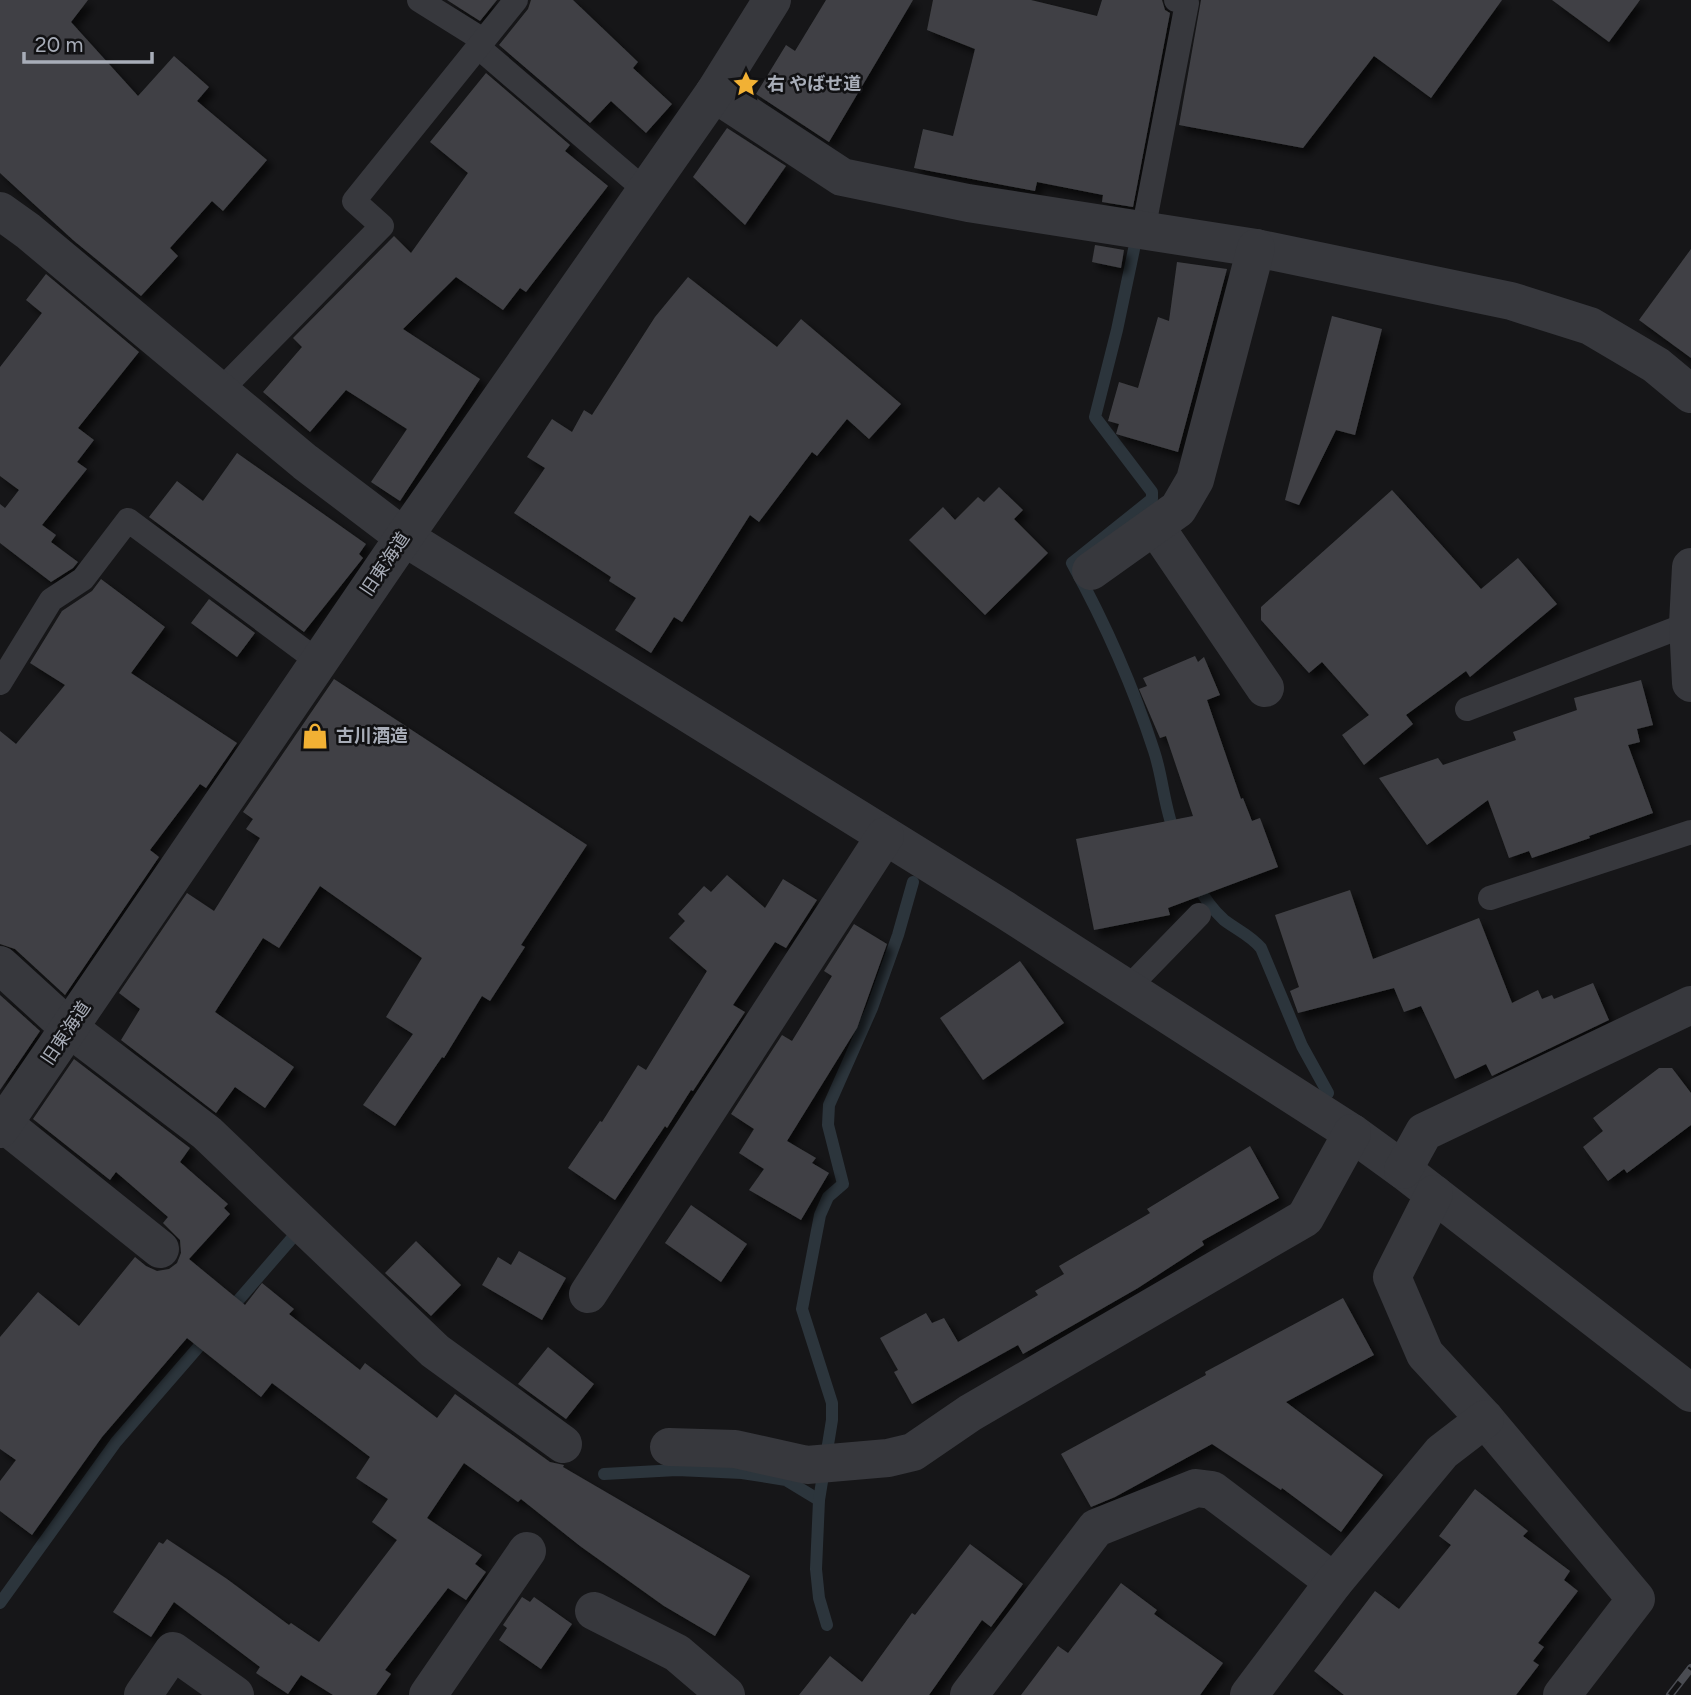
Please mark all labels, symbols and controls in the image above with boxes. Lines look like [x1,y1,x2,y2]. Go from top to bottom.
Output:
scale bar [24,21,152,65]
text: 20 m [35,32,83,57]
place icon: 右 やばせ道 [731,69,761,99]
place label: 右 やばせ道 [767,73,861,95]
street label: 旧東海道 [356,528,414,600]
shop icon: 古川酒造 [300,721,330,751]
place label: 古川酒造 [336,725,408,747]
street label: 旧東海道 [37,997,95,1069]

